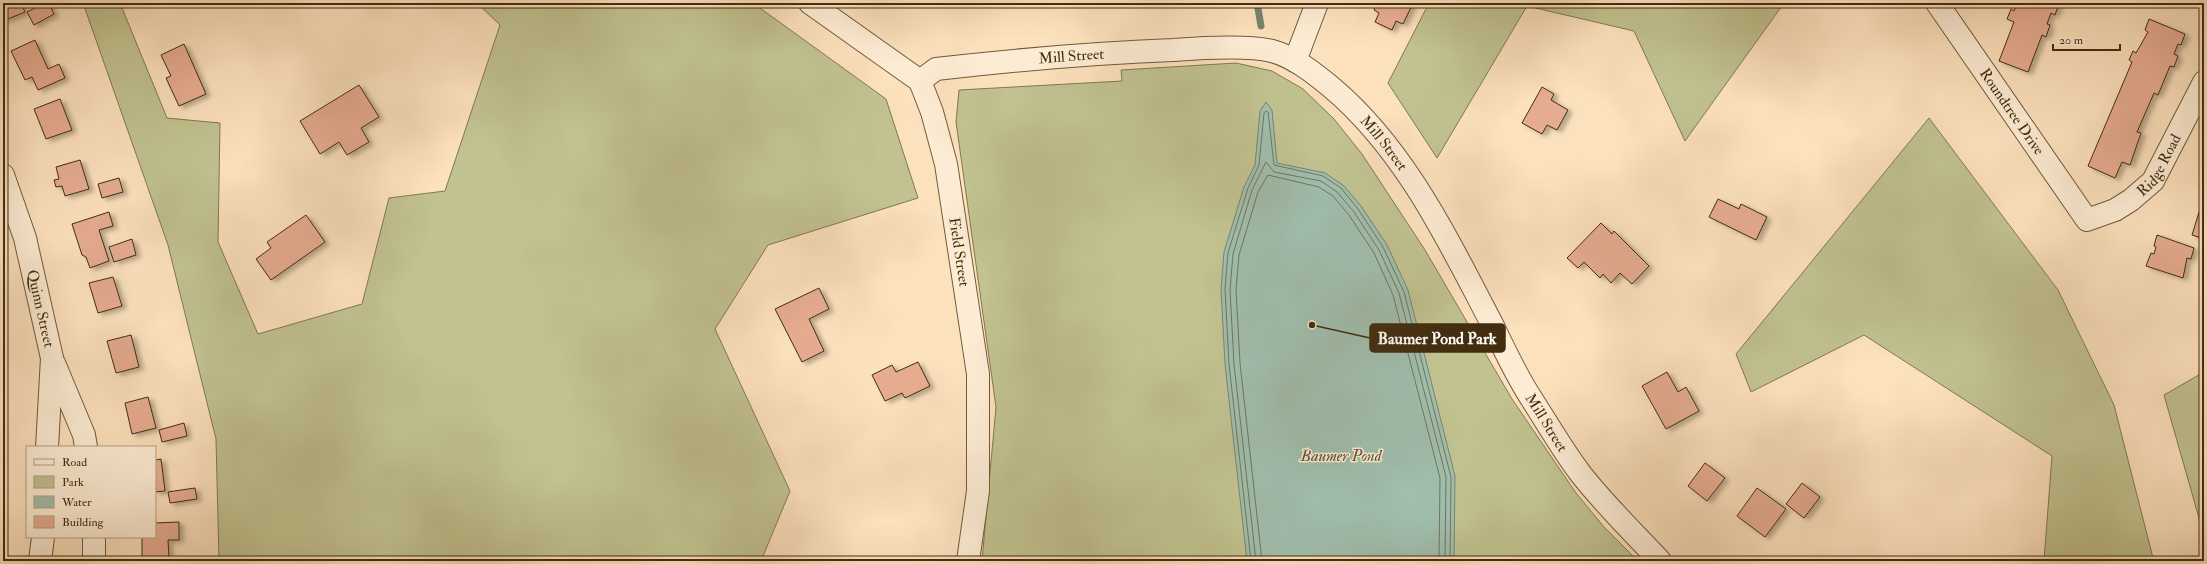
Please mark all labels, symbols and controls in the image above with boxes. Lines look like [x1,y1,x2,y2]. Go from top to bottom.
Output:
scale bar [2053,26,2120,52]
text: 20 m [2059,33,2084,48]
street label: Mill Street [1038,45,1105,69]
street label: Roundtree Drive [1975,65,2048,159]
street label: Mill Street [1356,112,1412,175]
street label: Ridge Road [2133,130,2186,201]
street label: Field Street [944,216,974,288]
street label: Quinn Street [22,268,58,349]
callout: Baumer Pond Park [1370,324,1505,352]
text: Baumer Pond Park [1378,329,1497,349]
street label: Mill Street [1521,390,1572,456]
legend [26,446,156,538]
water label: Baumer Pond [1300,446,1383,466]
text: Road [62,455,87,470]
text: Park [62,475,84,490]
text: Water [61,495,92,510]
text: Building [62,515,105,530]

